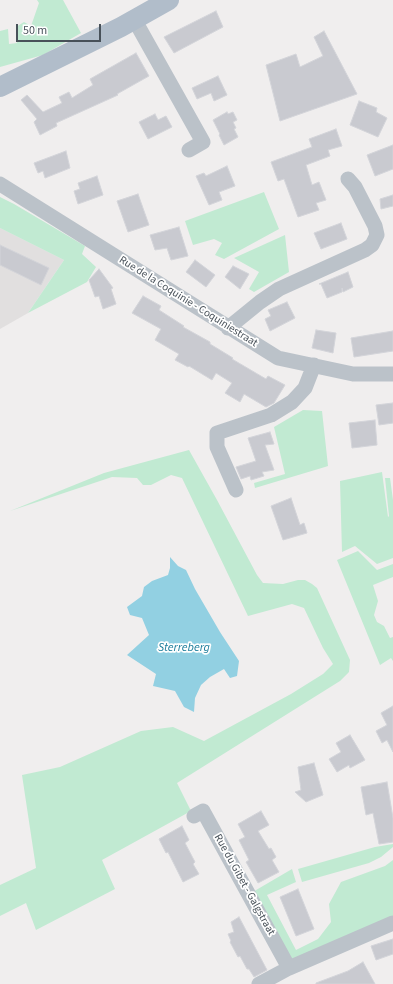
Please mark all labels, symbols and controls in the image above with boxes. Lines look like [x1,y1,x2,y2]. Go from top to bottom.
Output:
scale bar [18,16,103,42]
text: 50 m [23,22,47,39]
street label: Rue de la Coquinie - Coquiniestraat [116,254,260,350]
water label: Sterreberg [158,641,210,655]
street label: Rue du Gibet - Galgstraat [211,832,277,938]

